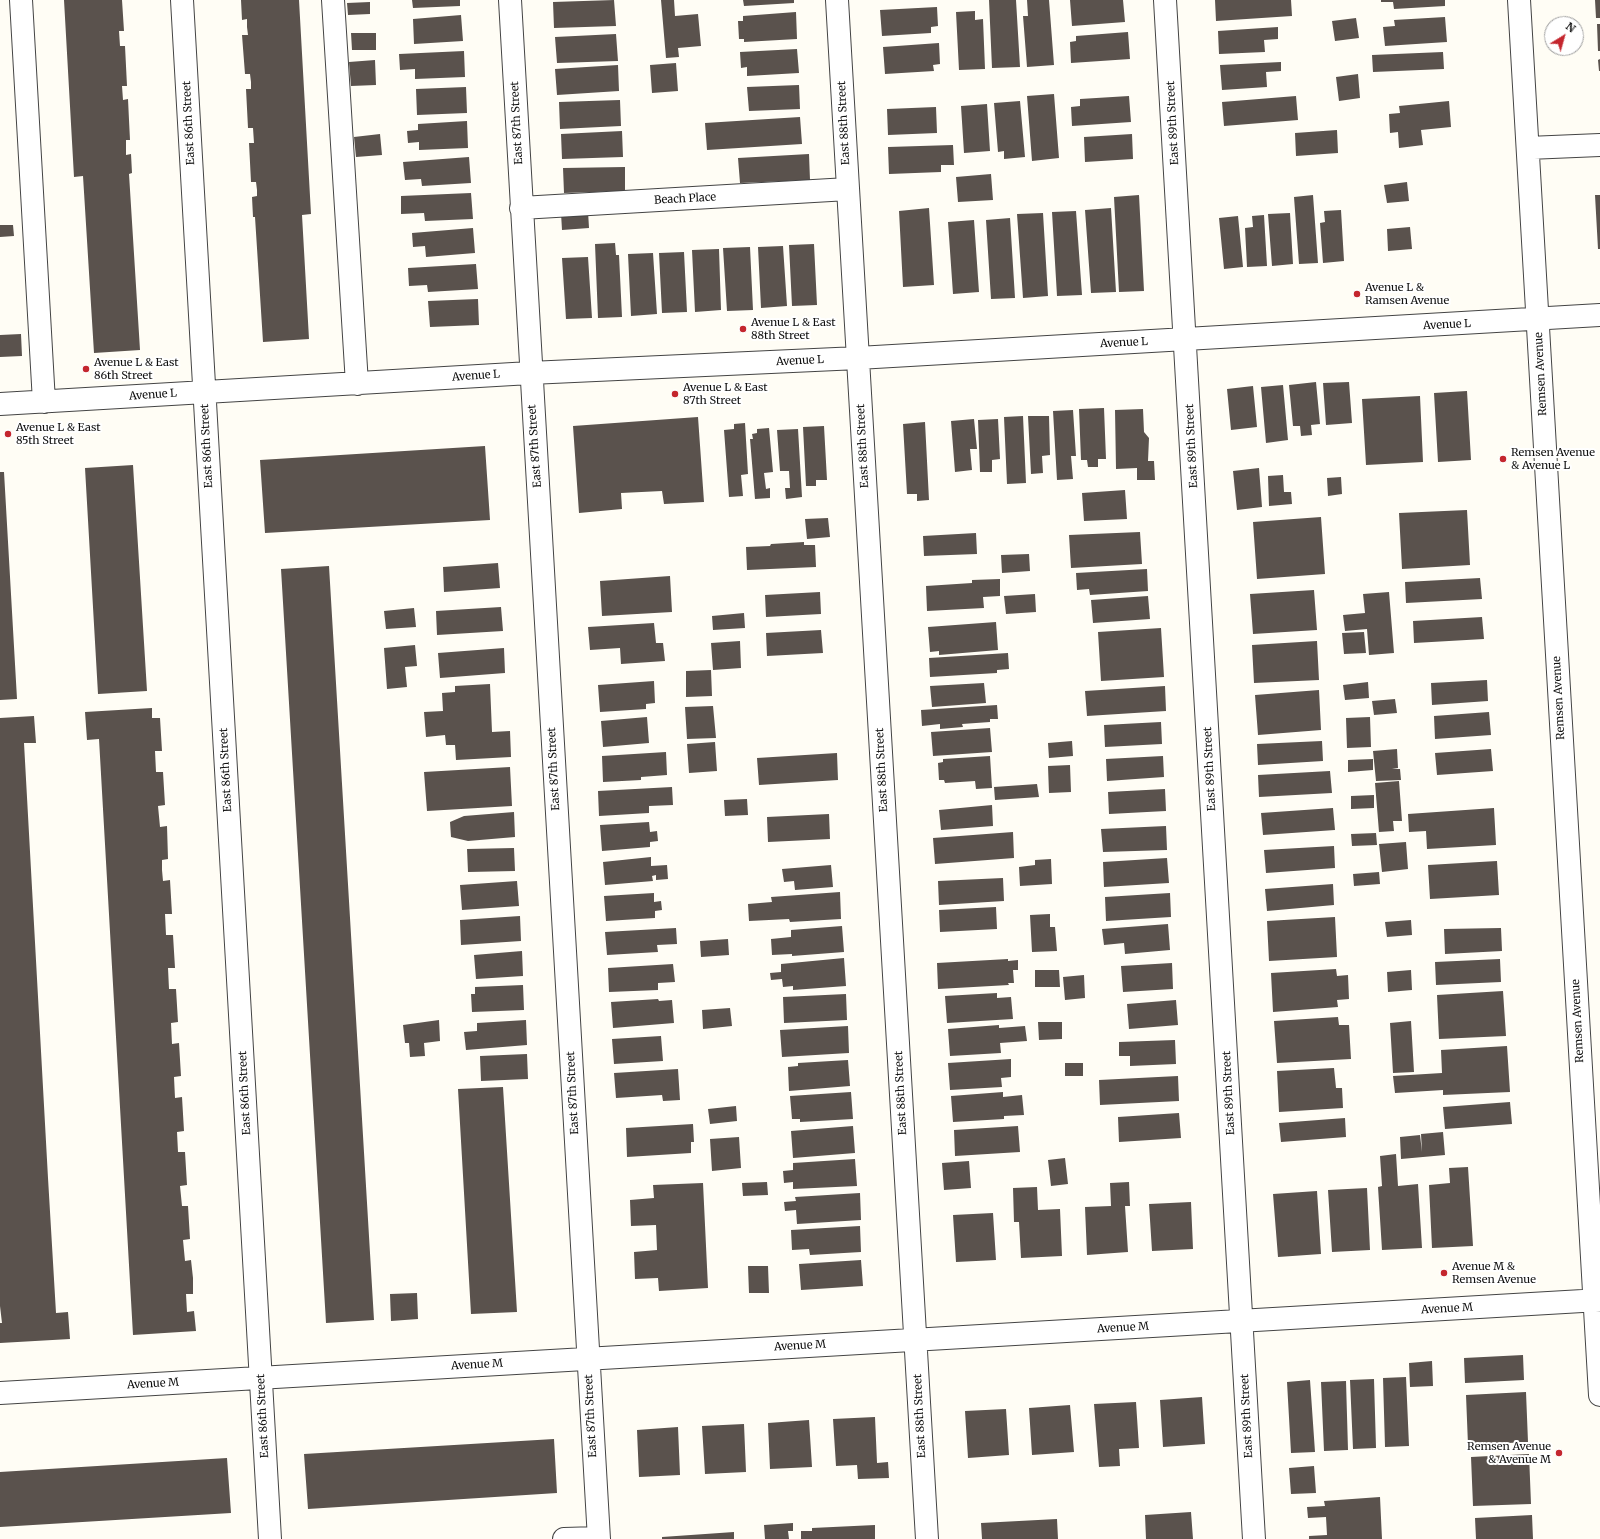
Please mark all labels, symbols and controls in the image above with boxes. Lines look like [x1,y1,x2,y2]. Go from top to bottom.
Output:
north arrow [1544,16,1584,56]
text: N [1563,19,1578,35]
street label: East 86th Street [180,81,198,165]
street label: East 87th Street [508,81,526,165]
street label: East 88th Street [835,81,853,165]
street label: East 89th Street [1164,81,1182,165]
street label: Beach Place [654,191,716,207]
place label: Avenue L & Ramsen Avenue [1365,281,1449,307]
marker: Avenue L & Ramsen Avenue [1352,289,1362,299]
place label: Avenue L & East 88th Street [751,316,836,342]
street label: Avenue L [1423,317,1471,333]
marker: Avenue L & East 88th Street [738,324,748,334]
street label: Remsen Avenue [1532,332,1550,416]
street label: Avenue L [1100,335,1148,351]
street label: Avenue L [776,353,824,369]
place label: Avenue L & East 86th Street [94,356,179,382]
marker: Avenue L & East 86th Street [81,364,91,374]
street label: Avenue L [452,368,500,384]
place label: Avenue L & East 87th Street [683,381,768,407]
street label: Avenue L [129,387,177,403]
marker: Avenue L & East 87th Street [670,389,680,399]
street label: East 86th Street [198,404,216,488]
street label: East 87th Street [526,404,544,488]
street label: East 88th Street [854,404,872,488]
street label: East 89th Street [1183,404,1201,488]
place label: Avenue L & East 85th Street [16,421,101,447]
marker: Avenue L & East 85th Street [3,429,13,439]
place label: Remsen Avenue & Avenue L [1511,446,1595,472]
marker: Remsen Avenue & Avenue L [1498,454,1508,464]
street label: Remsen Avenue [1550,656,1568,740]
street label: East 87th Street [545,727,563,811]
street label: East 89th Street [1201,727,1219,811]
street label: East 86th Street [217,728,235,812]
street label: East 88th Street [873,728,891,812]
street label: Remsen Avenue [1569,979,1587,1063]
street label: East 86th Street [236,1051,254,1135]
street label: East 87th Street [564,1051,582,1135]
street label: East 88th Street [892,1051,910,1135]
street label: East 89th Street [1220,1051,1238,1135]
place label: Avenue M & Remsen Avenue [1452,1260,1536,1286]
marker: Avenue M & Remsen Avenue [1439,1268,1449,1278]
street label: Avenue M [1421,1301,1473,1317]
street label: Avenue M [1097,1320,1149,1336]
street label: Avenue M [774,1338,826,1354]
street label: Avenue M [451,1357,503,1373]
street label: East 86th Street [254,1374,272,1458]
street label: East 87th Street [582,1374,600,1458]
street label: East 88th Street [911,1374,929,1458]
street label: East 89th Street [1238,1374,1256,1458]
street label: Avenue M [127,1376,179,1392]
place label: Remsen Avenue & Avenue M [1467,1440,1551,1466]
marker: Remsen Avenue & Avenue M [1554,1448,1564,1458]

